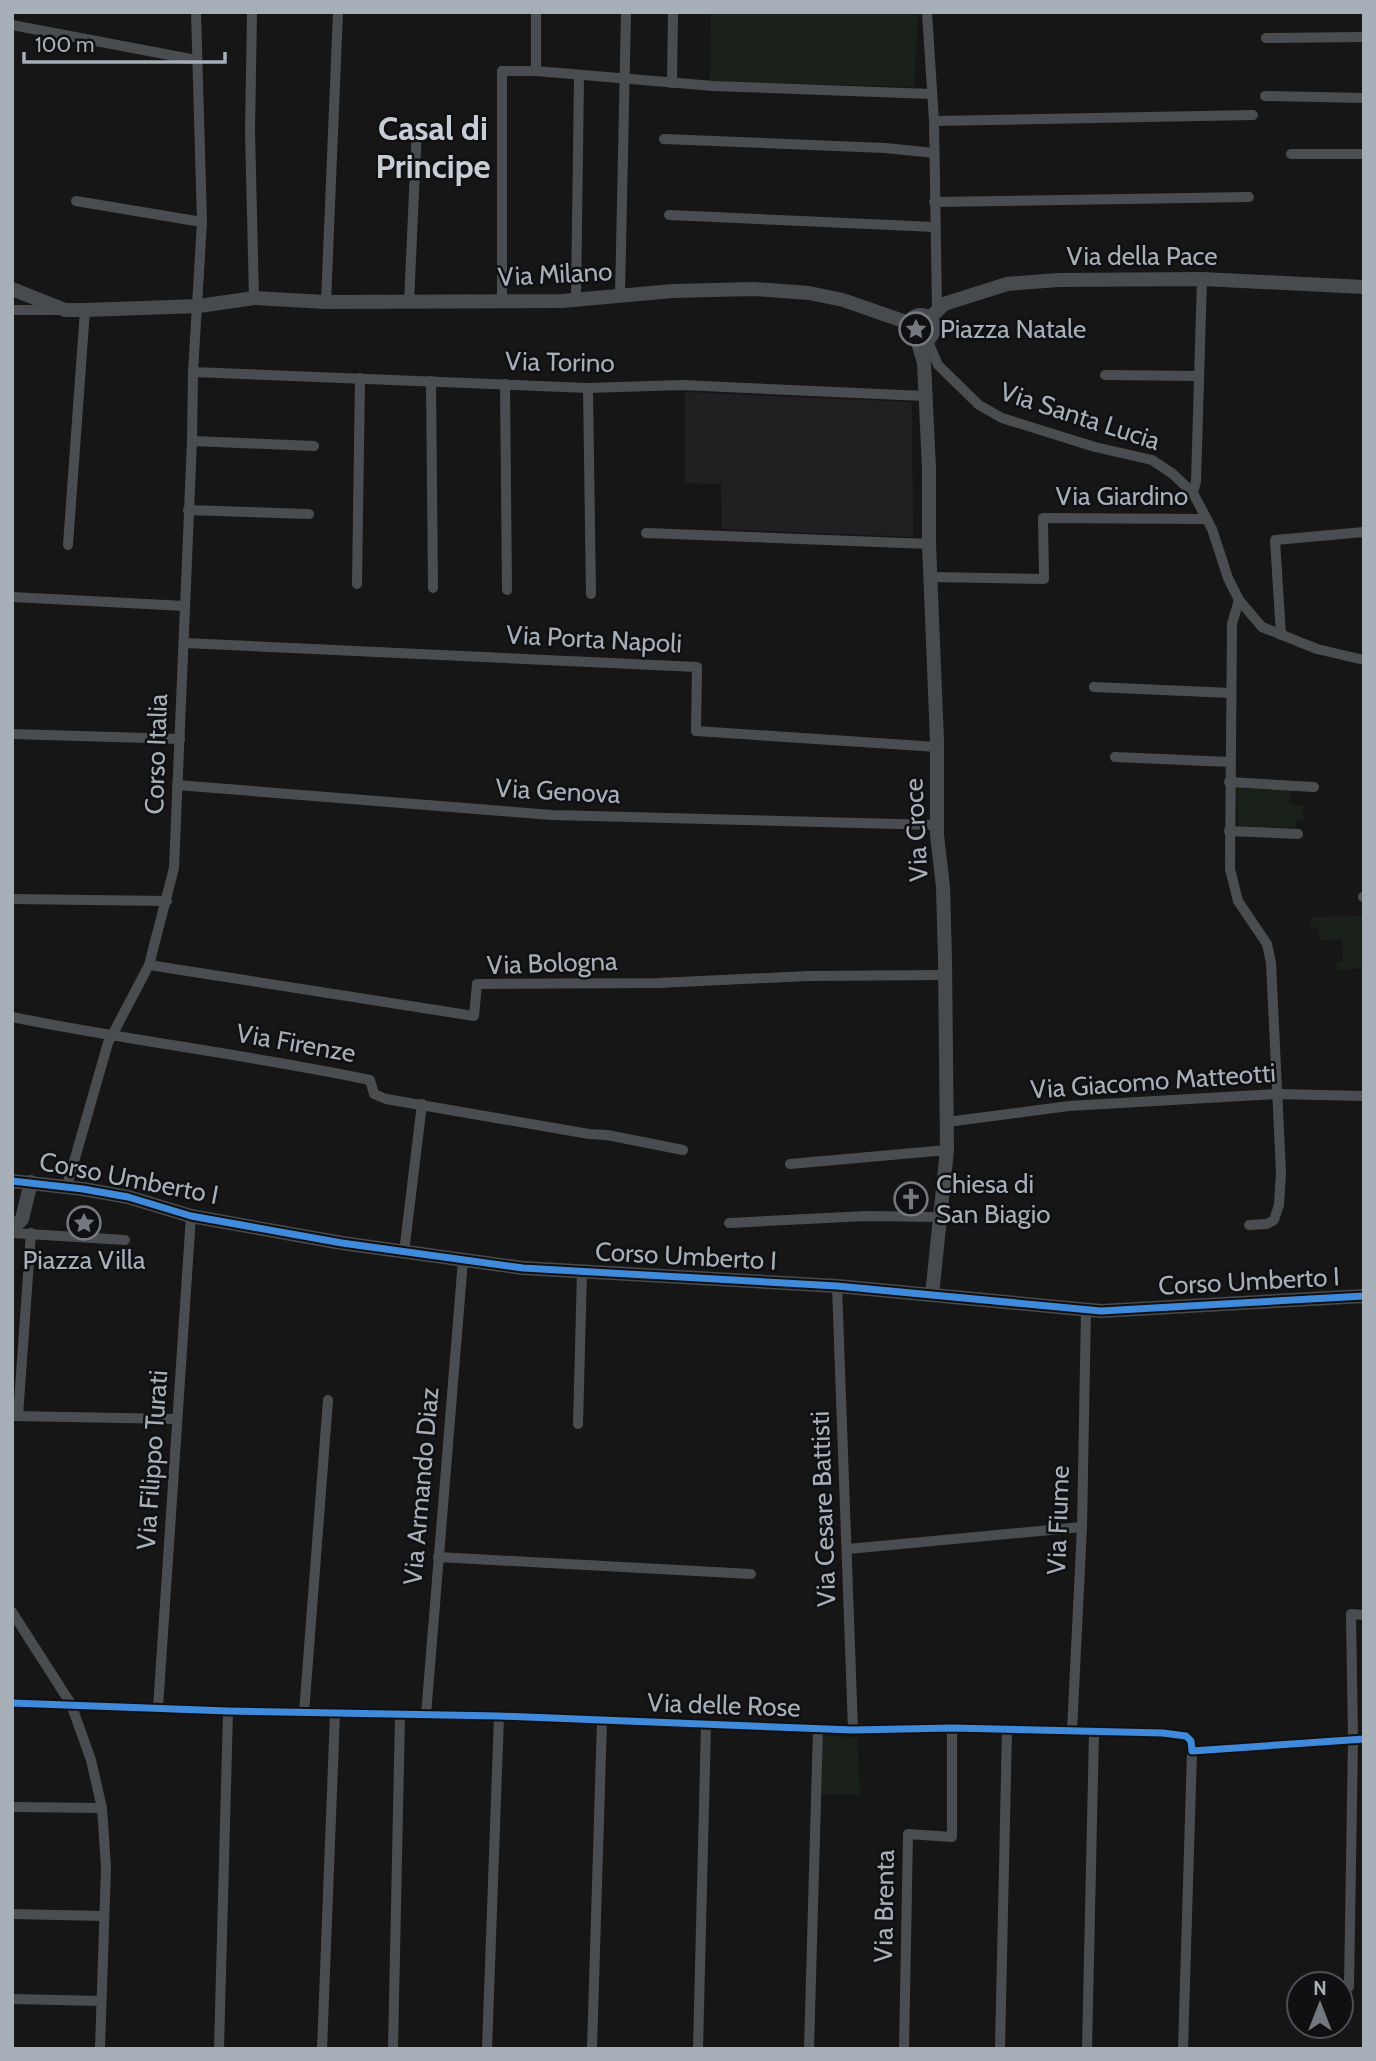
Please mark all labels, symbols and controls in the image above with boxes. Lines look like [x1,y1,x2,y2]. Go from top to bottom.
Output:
scale bar [24,21,226,65]
text: 100 m [35,32,94,57]
district label: Casal di Principe [375,108,491,186]
street label: Via della Pace [1066,240,1218,272]
street label: Via Milano [497,255,613,293]
place icon: Piazza Natale [897,310,935,348]
place label: Piazza Natale [940,313,1086,345]
street label: Via Torino [505,345,615,379]
street label: Via Santa Lucia [996,375,1164,457]
street label: Via Giardino [1056,480,1188,512]
street label: Via Porta Napoli [505,618,683,660]
street label: Corso Italia [138,693,174,815]
street label: Via Genova [495,772,622,810]
street label: Via Croce [897,777,935,883]
street label: Via Bologna [486,945,619,981]
street label: Via Firenze [234,1017,358,1069]
street label: Via Giacomo Matteotti [1029,1056,1277,1106]
street label: Corso Umberto I [37,1145,221,1211]
place label: Chiesa di San Biagio [936,1168,1051,1230]
church icon: Chiesa di San Biagio [892,1180,930,1218]
place icon: Piazza Villa [65,1204,103,1242]
street label: Corso Umberto I [594,1235,778,1277]
place label: Piazza Villa [23,1244,146,1276]
street label: Corso Umberto I [1157,1260,1341,1302]
street label: Via Filippo Turati [130,1369,174,1551]
street label: Via Armando Diaz [396,1386,446,1586]
street label: Via Cesare Battisti [804,1411,842,1607]
street label: Via Fiume [1040,1465,1076,1575]
street label: Via delle Rose [647,1686,801,1724]
street label: Via Brenta [867,1849,901,1963]
north arrow [1285,1970,1355,2040]
text: N [1313,1977,1327,2000]

